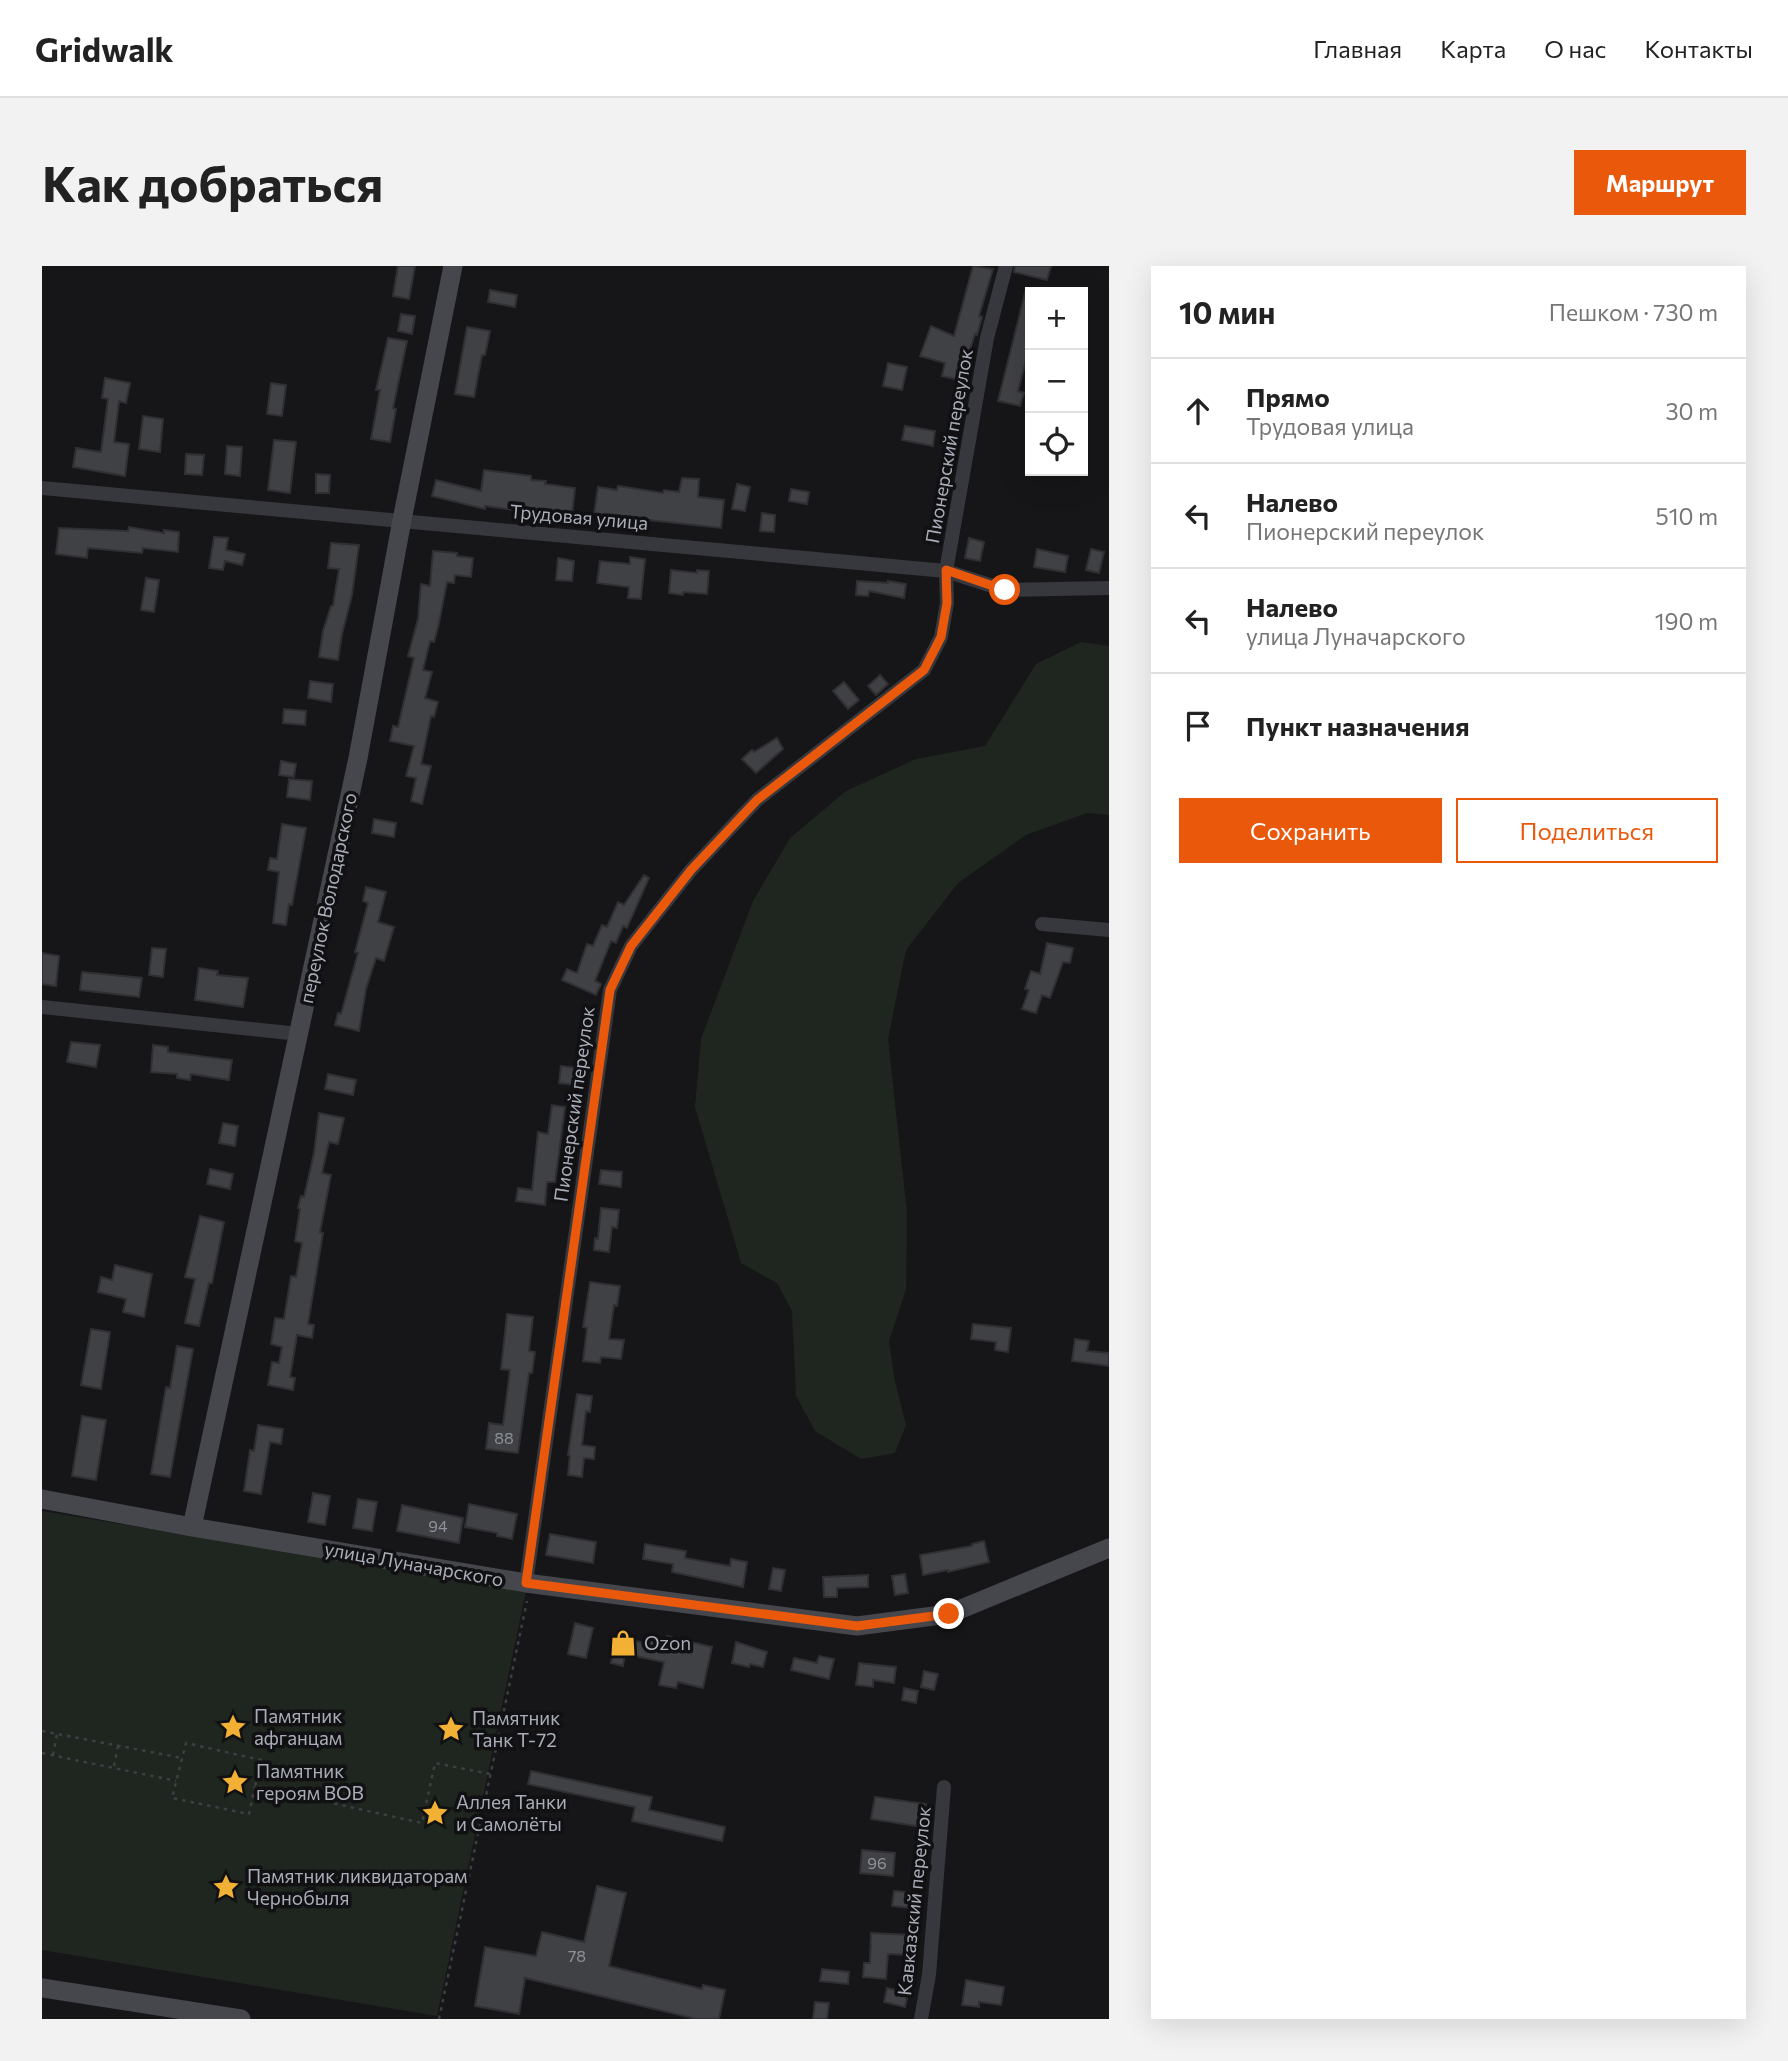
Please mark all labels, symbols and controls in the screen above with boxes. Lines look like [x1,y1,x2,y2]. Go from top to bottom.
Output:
text: Gridwalk [35,28,174,69]
text: Главная [1313,34,1402,63]
text: Карта [1440,34,1506,63]
text: О нас [1544,34,1606,63]
text: Контакты [1644,34,1753,63]
button: Маршрут [1574,150,1746,215]
text: Как добраться [42,152,383,212]
map controls [1025,287,1088,476]
button: + [1025,287,1088,350]
text: 10 мин [1179,293,1275,330]
text: Пешком · 730 m [1549,298,1718,326]
street label: Пионерский переулок [920,347,977,545]
button: − [1025,350,1088,413]
text: Прямо [1246,381,1330,412]
icon: ahead [1179,392,1217,430]
text: 30 m [1665,397,1718,425]
text: Трудовая улица [1246,412,1414,440]
button: locate [1025,413,1088,476]
text: Налево [1246,486,1338,517]
icon: left [1179,497,1217,535]
street label: Трудовая улица [509,499,649,534]
text: 510 m [1655,502,1718,530]
text: Пионерский переулок [1246,517,1484,545]
route start [989,574,1020,605]
text: Налево [1246,591,1338,622]
icon: left [1179,602,1217,640]
text: 190 m [1655,607,1718,635]
text: улица Луначарского [1246,622,1466,650]
icon: arrive [1179,707,1217,745]
text: Пункт назначения [1246,710,1470,741]
street label: переулок Володарского [294,790,361,1005]
button: Сохранить [1179,798,1442,863]
button: Поделиться [1456,798,1718,863]
street label: Пионерский переулок [548,1005,599,1203]
house number: 88 [494,1428,514,1447]
house number: 94 [428,1516,448,1535]
street label: улица Луначарского [323,1536,505,1591]
route end [933,1598,964,1629]
shop icon: Ozon [608,1628,638,1658]
place label: Ozon [644,1631,691,1654]
place label: Памятник афганцам [254,1704,342,1749]
place label: Памятник Танк Т-72 [472,1706,560,1751]
place icon: Памятник афганцам [218,1712,248,1742]
place icon: Памятник Танк Т-72 [436,1714,466,1744]
place label: Памятник героям ВОВ [256,1759,364,1804]
place icon: Памятник героям ВОВ [220,1767,250,1797]
place label: Аллея Танки и Самолёты [456,1790,567,1835]
place icon: Аллея Танки и Самолёты [420,1798,450,1828]
street label: Кавказский переулок [892,1805,935,1997]
house number: 96 [867,1853,887,1872]
place label: Памятник ликвидаторам Чернобыля [247,1864,468,1909]
place icon: Памятник ликвидаторам Чернобыля [211,1872,241,1902]
house number: 78 [568,1946,586,1965]

